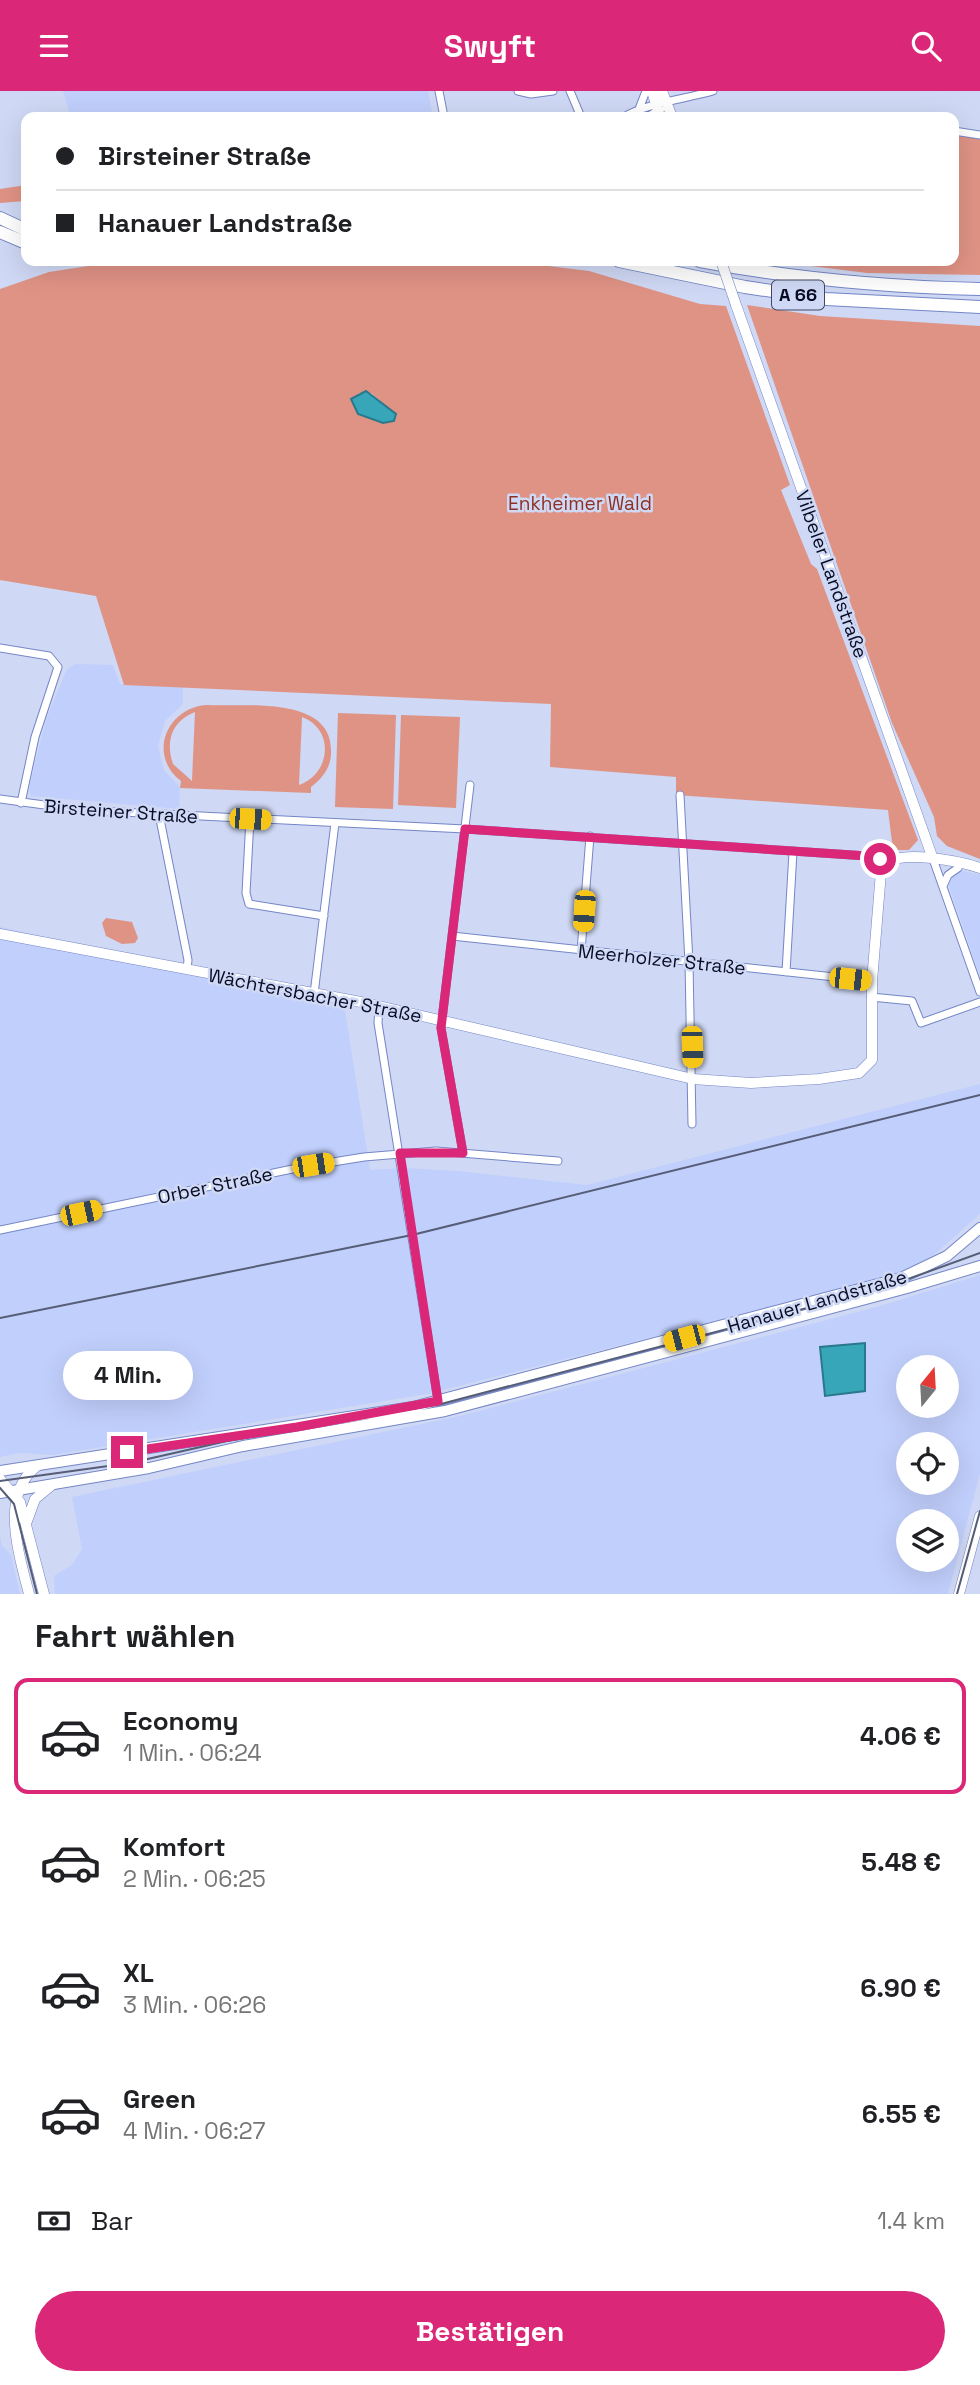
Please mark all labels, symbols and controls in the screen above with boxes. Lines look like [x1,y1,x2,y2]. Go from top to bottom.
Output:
text: Swyft [444,26,536,66]
icon: menu [35,27,73,65]
icon: search [907,27,945,65]
text: Birsteiner Straße [98,139,311,173]
text: Hanauer Landstraße [98,206,353,240]
road number: A 66 [772,281,824,309]
street label: Vilbeler Landstraße [789,487,874,662]
park label: Enkheimer Wald [508,491,652,516]
street label: Birsteiner Straße [43,794,199,829]
car [229,807,272,831]
route start [864,843,896,875]
car [573,889,596,933]
street label: Meerholzer Straße [577,938,747,981]
street label: Wächtersbacher Straße [206,963,424,1028]
car [829,966,872,992]
car [681,1026,704,1068]
car [291,1151,336,1179]
street label: Orber Straße [155,1161,275,1210]
car [59,1198,104,1228]
street label: Hanauer Landstraße [725,1264,910,1339]
car [661,1322,708,1354]
callout: 4 Min. [62,1351,192,1399]
north arrow [896,1355,959,1417]
map controls [896,1355,959,1572]
text: 4 Min. [94,1360,162,1390]
button: locate [896,1432,959,1495]
route end [111,1436,143,1468]
button: layers [896,1509,959,1572]
text: Fahrt wählen [35,1616,235,1656]
text: Economy [123,1704,239,1738]
icon: car [39,1705,102,1768]
text: 4.06 € [860,1719,941,1753]
text: 1 Min. · 06:24 [123,1738,262,1768]
text: Komfort [123,1830,226,1864]
icon: car [39,1831,102,1894]
text: 5.48 € [861,1845,941,1879]
text: 2 Min. · 06:25 [123,1864,266,1894]
text: XL [123,1956,154,1990]
icon: car [39,1957,102,2020]
text: 6.90 € [860,1971,941,2005]
text: 3 Min. · 06:26 [123,1990,266,2020]
text: Green [123,2082,196,2116]
icon: car [39,2083,102,2146]
text: 6.55 € [862,2097,941,2131]
text: 4 Min. · 06:27 [123,2116,265,2146]
icon: cash [35,2202,73,2240]
text: Bar [91,2204,133,2238]
text: 1.4 km [877,2206,945,2236]
button: Bestätigen [35,2291,945,2371]

